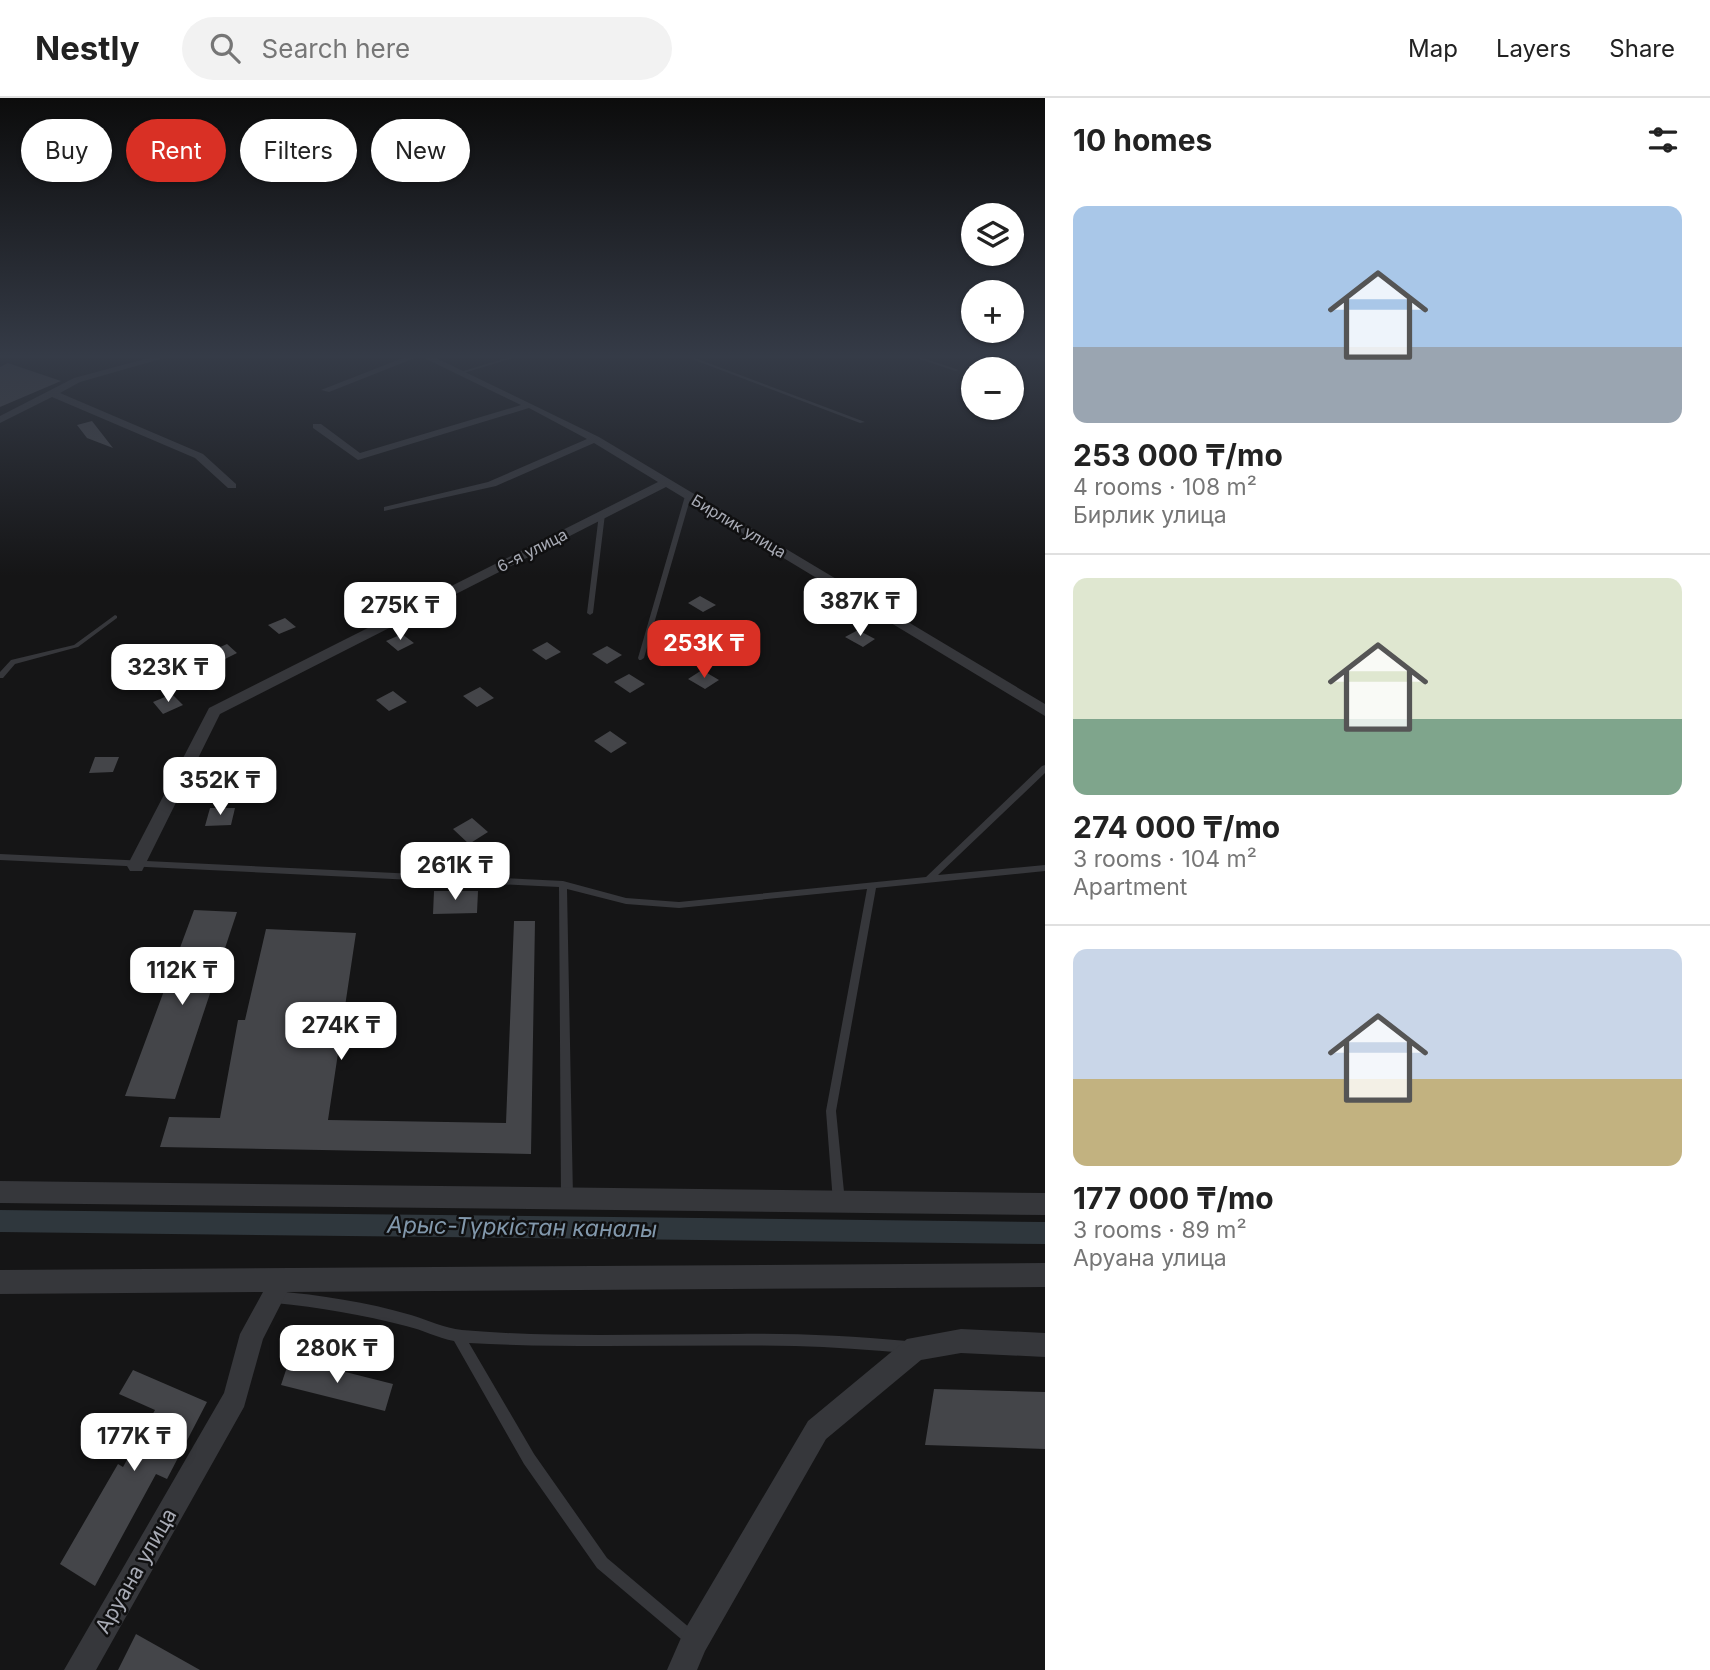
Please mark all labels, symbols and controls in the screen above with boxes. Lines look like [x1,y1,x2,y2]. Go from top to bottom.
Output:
search box [182,17,672,80]
text: Nestly [35,28,140,68]
icon: search [206,29,244,67]
text: Search here [262,33,410,64]
text: Map [1408,34,1458,63]
text: Layers [1496,34,1571,63]
text: Share [1609,34,1675,63]
chip: Buy [21,119,112,182]
chip: Rent [126,119,226,182]
chip: Filters [240,119,357,182]
chip: New [371,119,470,182]
icon: filters [1644,121,1682,159]
text: 10 homes [1073,122,1212,158]
map controls [961,203,1024,420]
button: layers [961,203,1024,266]
icon: home [1315,252,1441,378]
button: + [961,280,1024,343]
button: − [961,357,1024,420]
text: 253 000 ₸/mo [1073,437,1283,473]
text: 4 rooms · 108 m² [1073,473,1257,501]
street label: Бирлик улица [688,490,790,562]
text: Бирлик улица [1073,501,1227,529]
street label: 6-я улица [494,524,570,576]
pin: 387K ₸ [803,578,917,638]
pin: 275K ₸ [343,582,457,642]
text: 387K ₸ [820,587,900,615]
text: 275K ₸ [360,591,440,619]
pin: 253K ₸ [647,620,761,680]
icon: home [1315,624,1441,750]
text: 253K ₸ [663,629,745,657]
pin: 323K ₸ [111,644,225,704]
text: 323K ₸ [127,653,209,681]
pin: 352K ₸ [163,758,277,817]
text: 352K ₸ [179,766,261,794]
text: 274 000 ₸/mo [1073,809,1280,845]
pin: 261K ₸ [398,842,512,902]
text: 3 rooms · 104 m² [1073,845,1257,873]
text: 261K ₸ [417,851,493,879]
text: Apartment [1073,873,1187,901]
pin: 112K ₸ [125,948,239,1007]
text: 112K ₸ [146,956,218,984]
icon: home [1315,995,1441,1121]
pin: 274K ₸ [284,1002,398,1062]
text: 274K ₸ [301,1011,381,1039]
text: 177 000 ₸/mo [1073,1180,1274,1216]
water label: Арыс-Түркістан каналы [386,1211,657,1243]
text: 3 rooms · 89 m² [1073,1216,1247,1244]
text: Аруана улица [1073,1244,1227,1272]
pin: 280K ₸ [280,1326,394,1385]
text: 280K ₸ [296,1334,378,1362]
pin: 177K ₸ [77,1414,191,1473]
text: 177K ₸ [97,1422,171,1450]
street label: Аруана улица [90,1504,181,1638]

